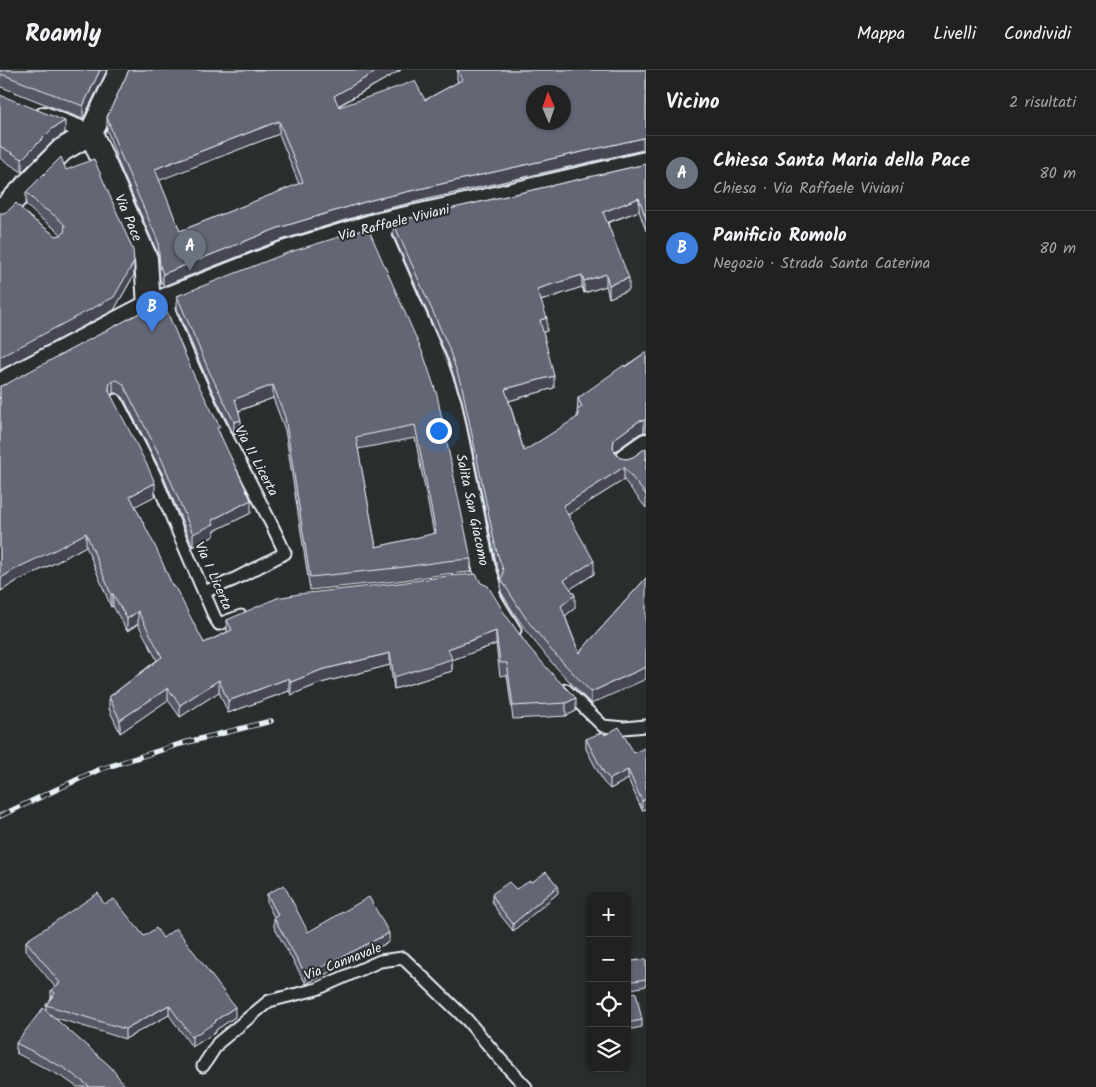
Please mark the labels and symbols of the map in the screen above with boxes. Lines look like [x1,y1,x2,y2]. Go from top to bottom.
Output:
north arrow [526,85,571,130]
street label: Via Pace [108,191,148,246]
street label: Via Raffaele Viviani [336,198,453,247]
pin: A [174,230,206,271]
pin: B [136,291,168,332]
your location [426,418,452,444]
street label: Via II Licerta [228,422,284,500]
street label: Salita San Giacomo [449,452,495,568]
street label: Via I Licerta [188,538,238,614]
street label: Via Cannavale [301,937,386,987]

